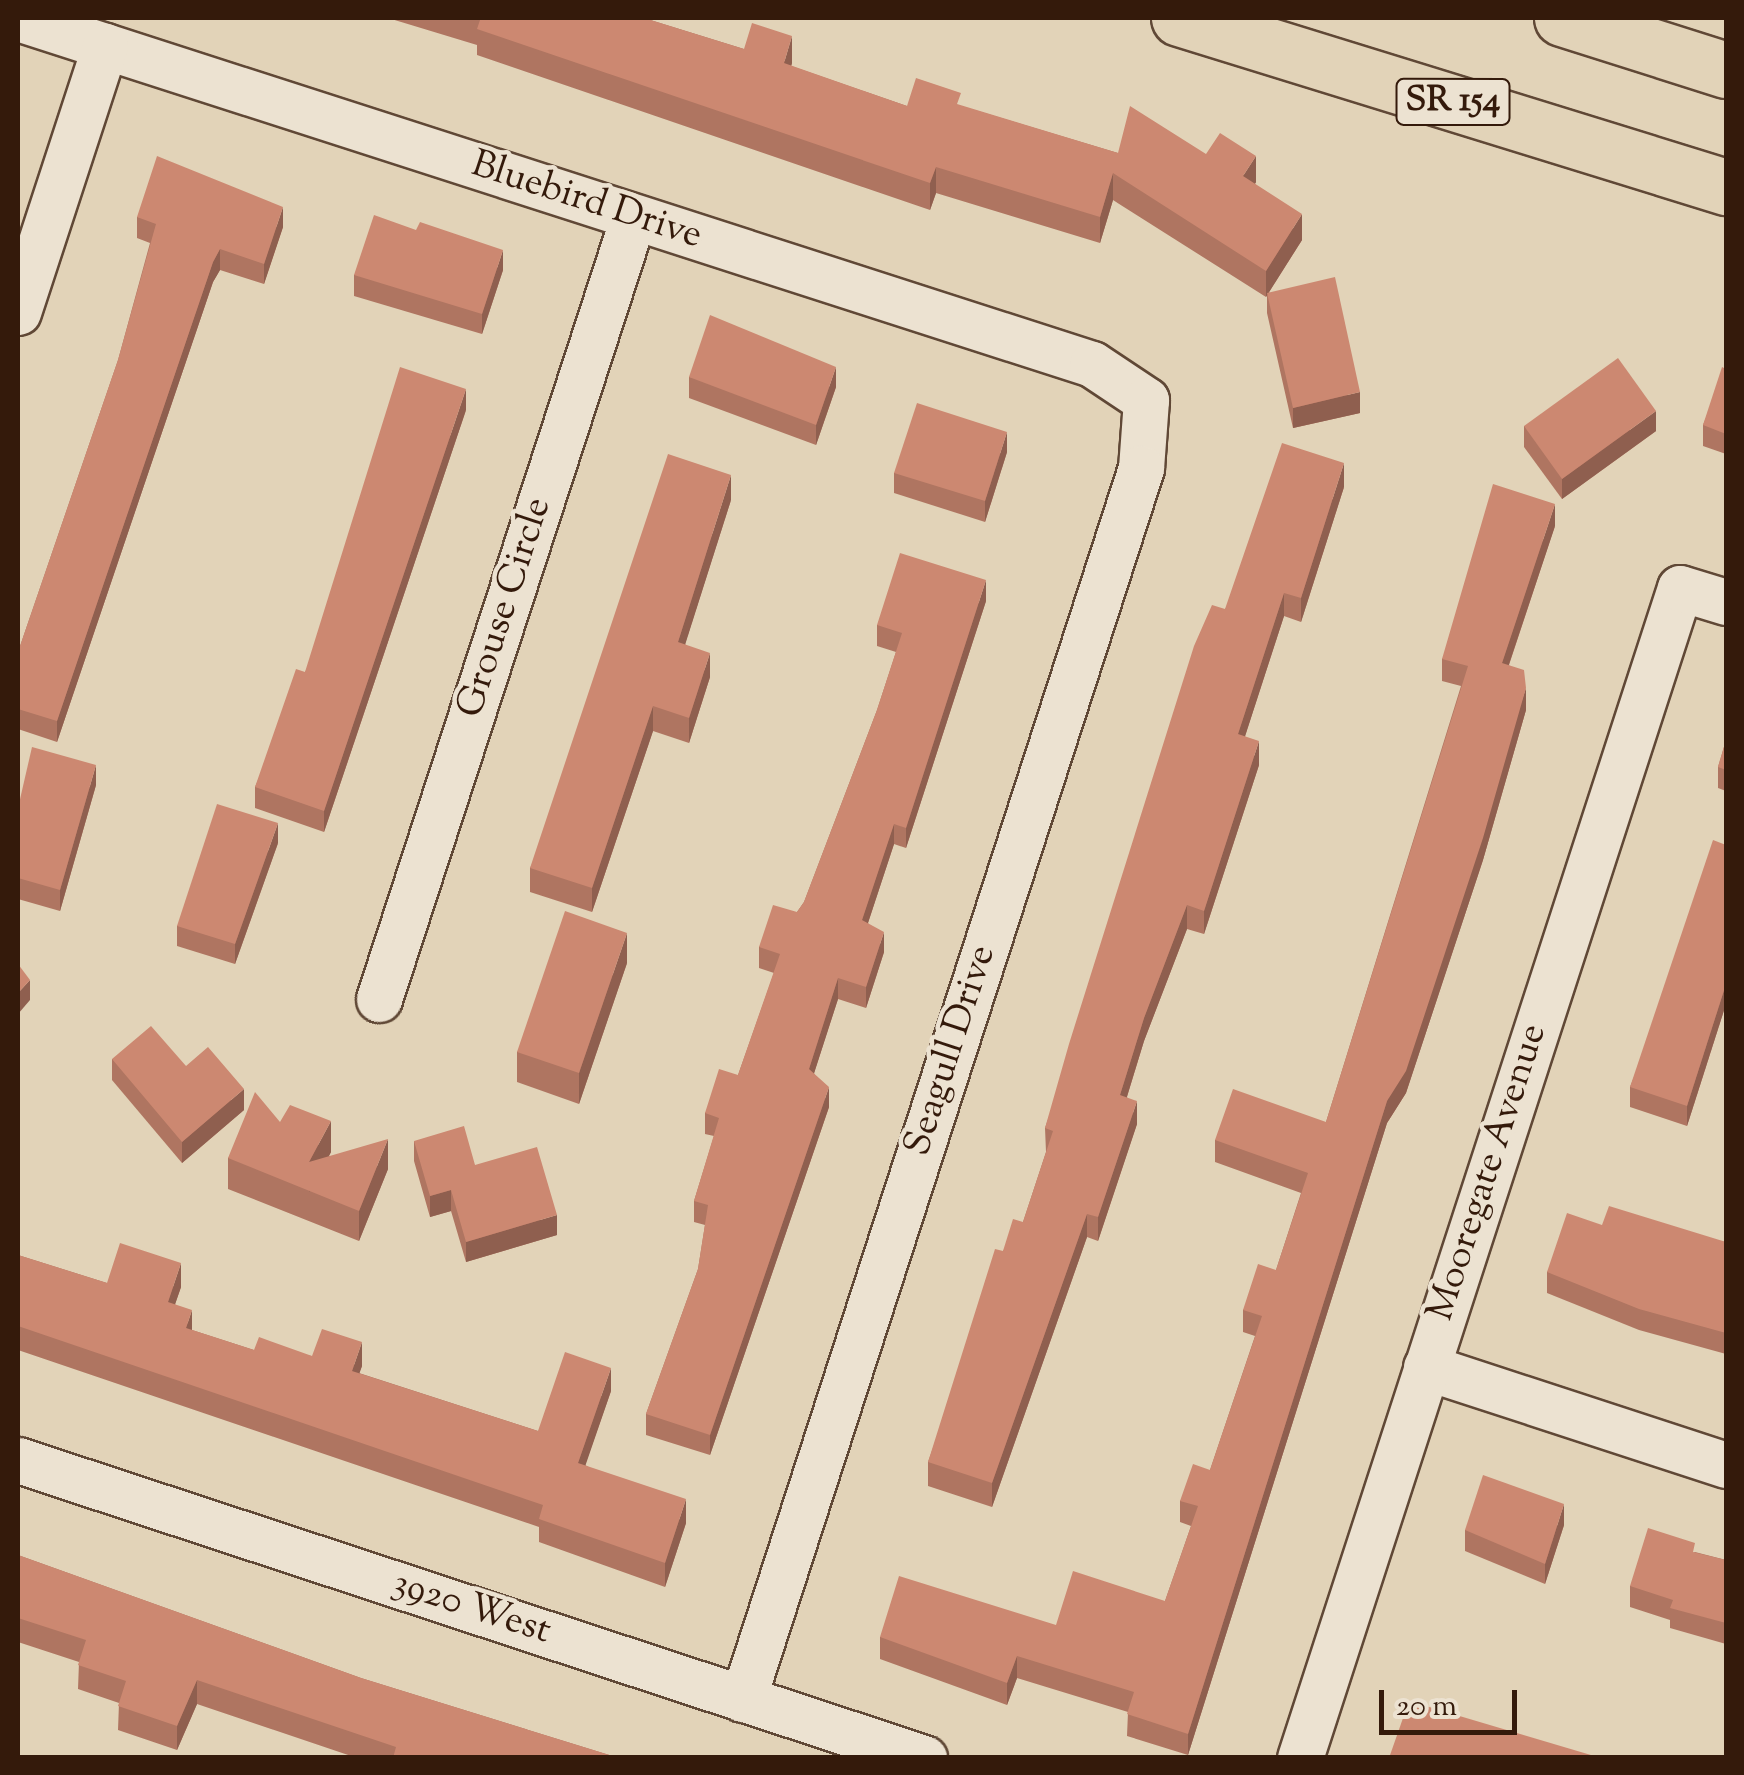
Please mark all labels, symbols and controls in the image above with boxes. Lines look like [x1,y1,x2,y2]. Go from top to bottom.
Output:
road number: SR 154 [1396,72,1510,132]
street label: Bluebird Drive [465,143,707,261]
street label: Grouse Circle [449,492,563,724]
street label: Seagull Drive [897,940,1007,1162]
street label: Mooregate Avenue [1420,1019,1558,1327]
street label: 3920 West [386,1562,556,1656]
scale bar [1384,1670,1522,1732]
text: 20 m [1396,1686,1457,1729]

